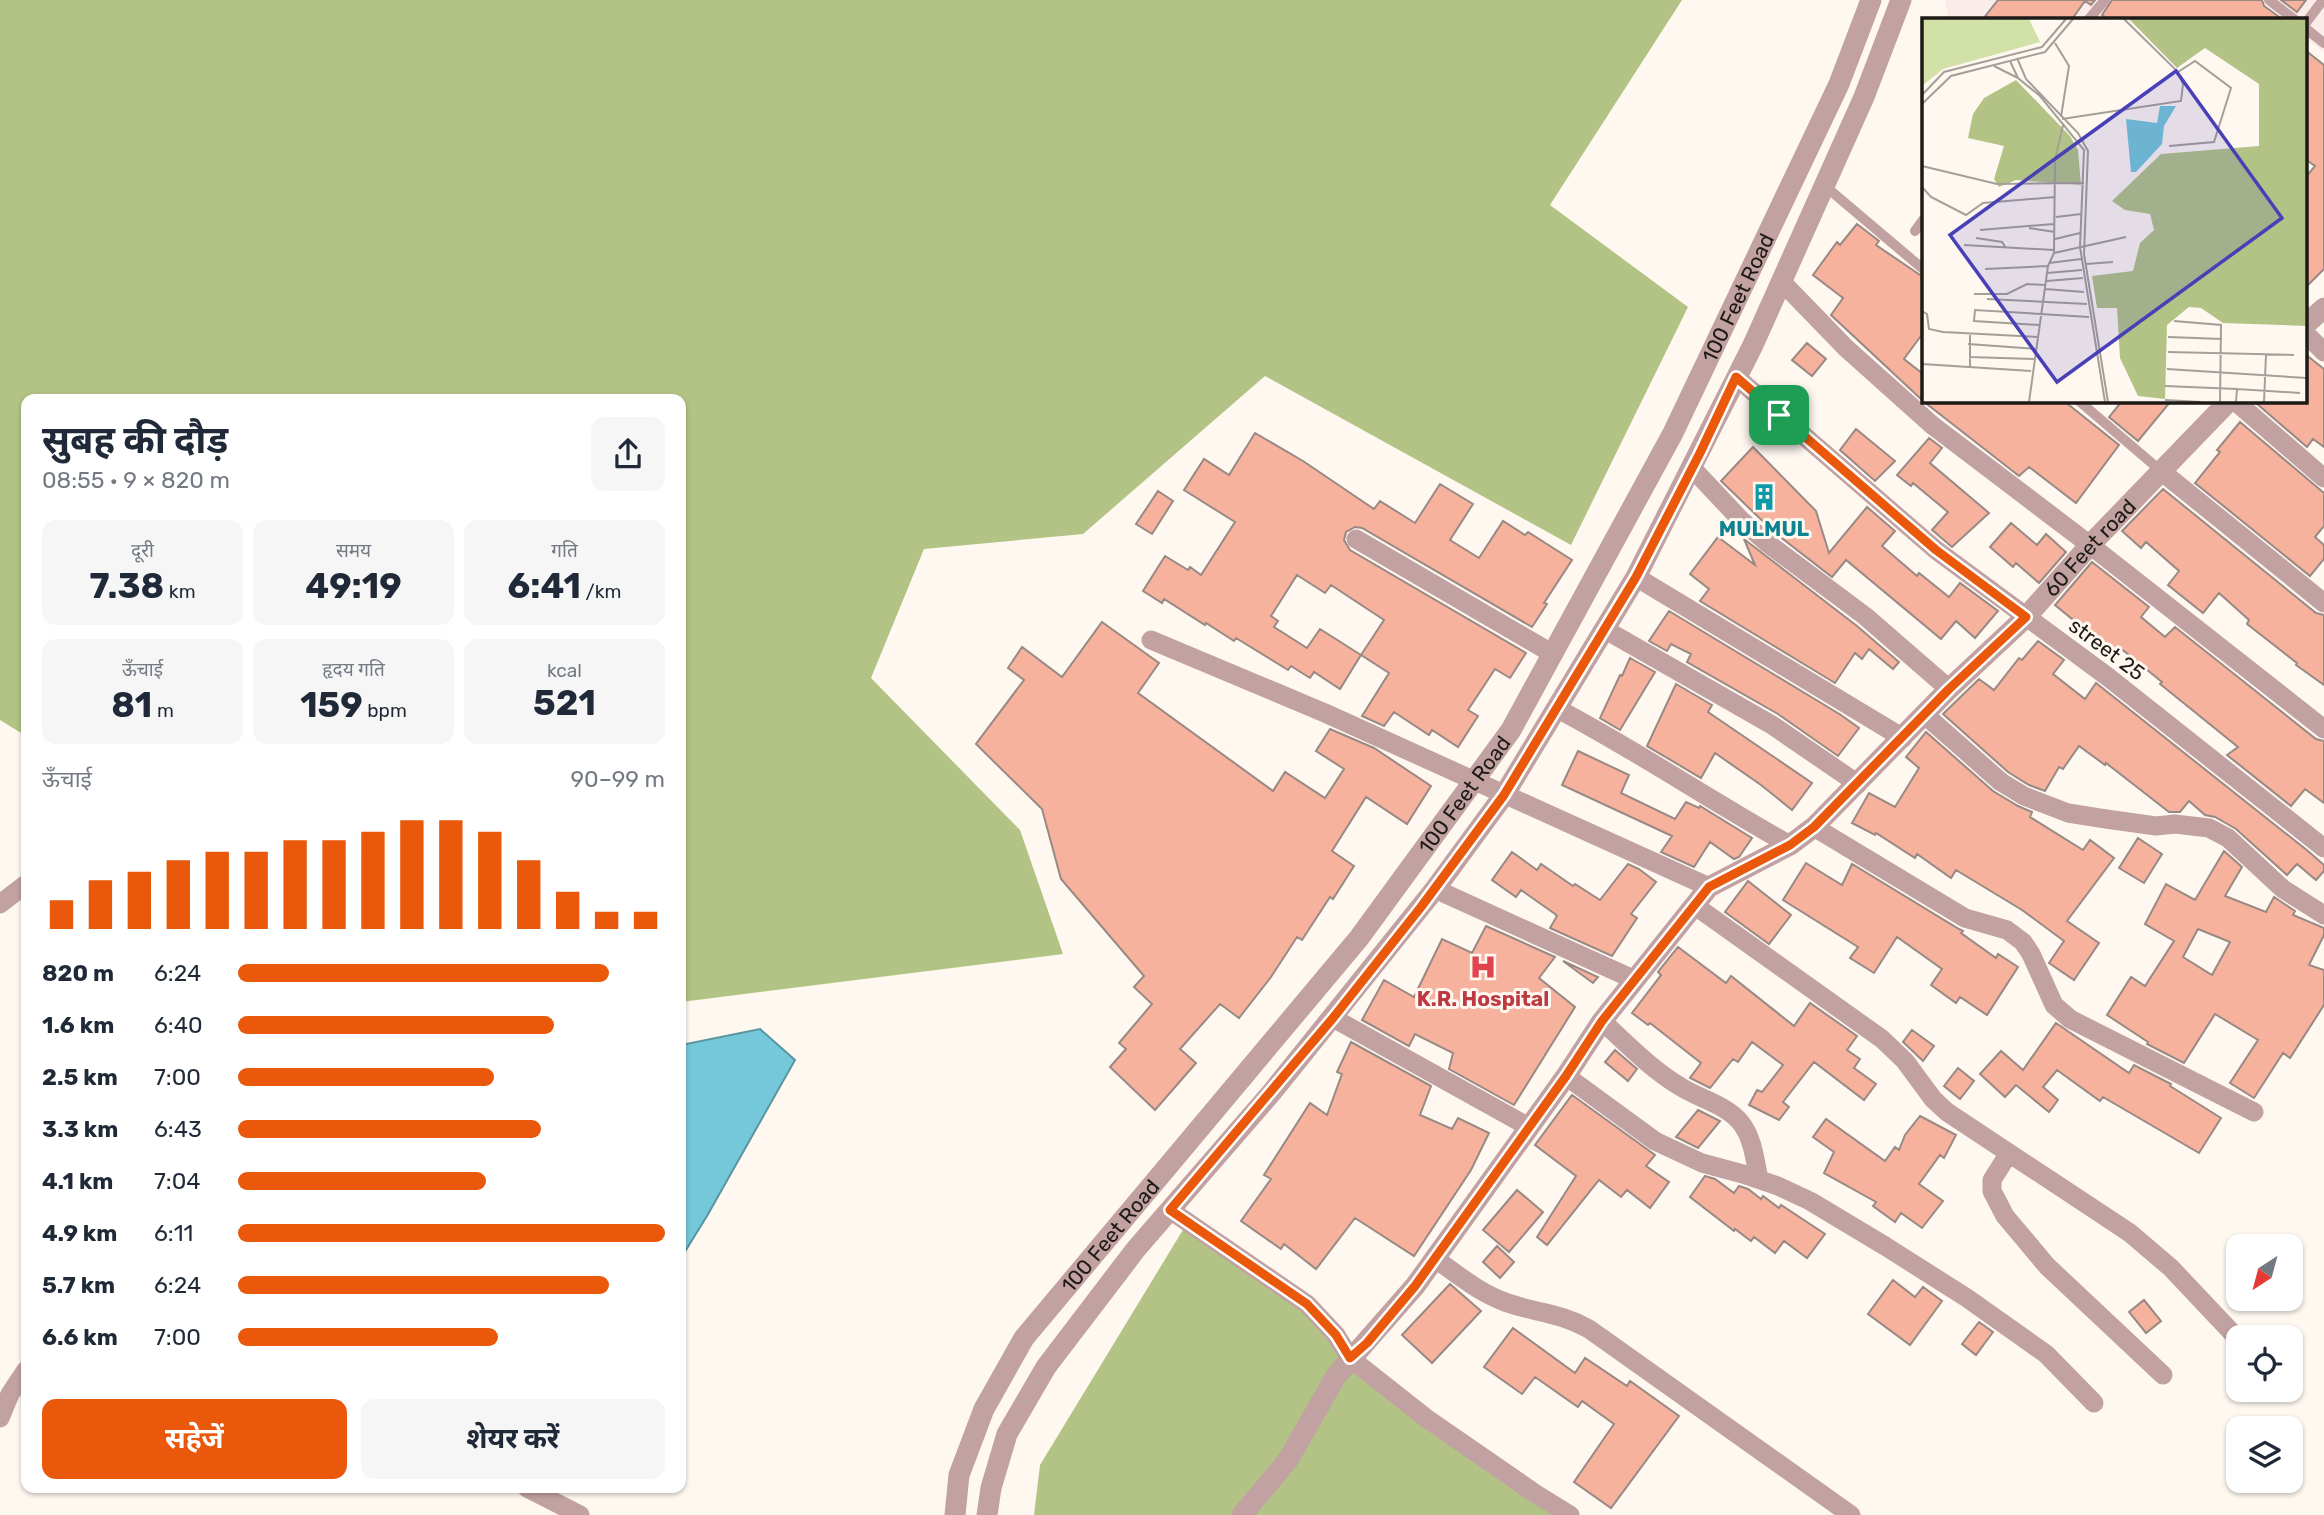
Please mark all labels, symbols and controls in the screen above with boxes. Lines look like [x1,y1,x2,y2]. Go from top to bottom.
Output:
inset map [1922,18,2306,402]
street label: 100 Feet Road [1696,229,1779,366]
pin [1749,385,1809,445]
icon: arrive [1760,396,1798,434]
text: सुबह की दौड़ [42,417,228,463]
button: share [591,417,665,491]
text: 08:55 · 9 × 820 m [42,466,230,494]
building icon: MULMUL [1749,482,1779,512]
street label: 60 Feet road [2038,493,2141,601]
place label: MULMUL [1719,516,1810,541]
text: दूरी [131,539,154,562]
text: समय [336,539,371,562]
text: गति [551,539,578,562]
text: 7.38 [89,565,164,607]
text: 49:19 [305,565,402,607]
text: 6:41 [508,565,581,607]
text: km [164,580,196,603]
text: /km [581,580,621,603]
street label: street 25 [2064,612,2150,686]
text: ऊँचाई [122,658,163,681]
text: हृदय गति [322,658,385,681]
text: kcal [547,659,582,682]
text: 521 [533,682,596,724]
text: 81 [111,684,152,726]
text: 159 [300,684,363,726]
text: m [152,699,174,722]
text: bpm [363,699,407,722]
street label: 100 Feet Road [1413,731,1515,858]
text: ऊँचाई [42,765,92,793]
text: 90–99 m [570,765,665,793]
hospital icon: K.R. Hospital [1468,952,1498,982]
text: 820 m [42,959,114,987]
text: 6:24 [154,959,201,987]
place label: K.R. Hospital [1417,986,1549,1011]
text: 1.6 km [42,1011,114,1039]
text: 6:40 [154,1011,203,1039]
text: 2.5 km [42,1063,118,1091]
text: 7:00 [154,1063,201,1091]
text: 3.3 km [42,1115,118,1143]
text: 6:43 [154,1115,202,1143]
text: 4.1 km [42,1167,113,1195]
text: 7:04 [154,1167,201,1195]
street label: 100 Feet Road [1055,1174,1164,1297]
text: 4.9 km [42,1219,117,1247]
text: 6:11 [154,1219,193,1247]
north arrow [2226,1234,2303,1311]
map controls [2226,1234,2303,1493]
text: 5.7 km [42,1271,115,1299]
text: 6:24 [154,1271,201,1299]
text: 6.6 km [42,1323,118,1351]
text: 7:00 [154,1323,201,1351]
button: locate [2226,1325,2303,1402]
button: सहेजें [42,1399,347,1479]
button: शेयर करें [361,1399,665,1479]
button: layers [2226,1416,2303,1493]

